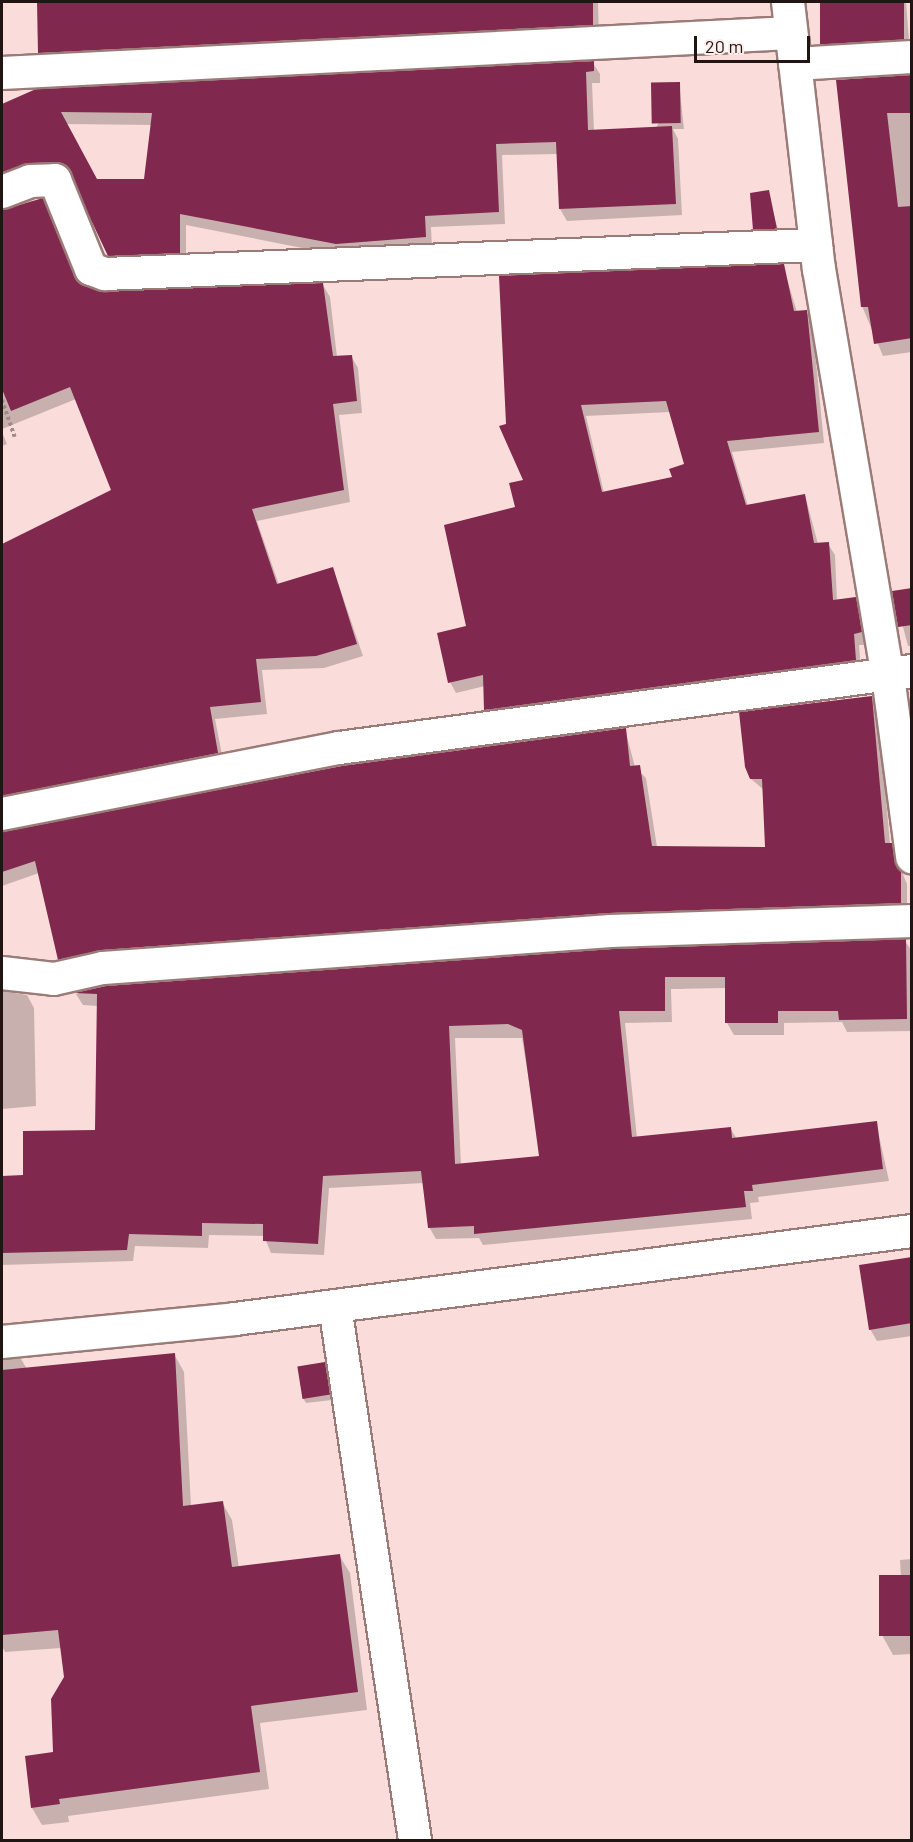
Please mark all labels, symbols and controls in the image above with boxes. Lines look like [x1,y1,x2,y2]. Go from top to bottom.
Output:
scale bar [697,24,812,62]
text: 20 m [705,35,743,57]

